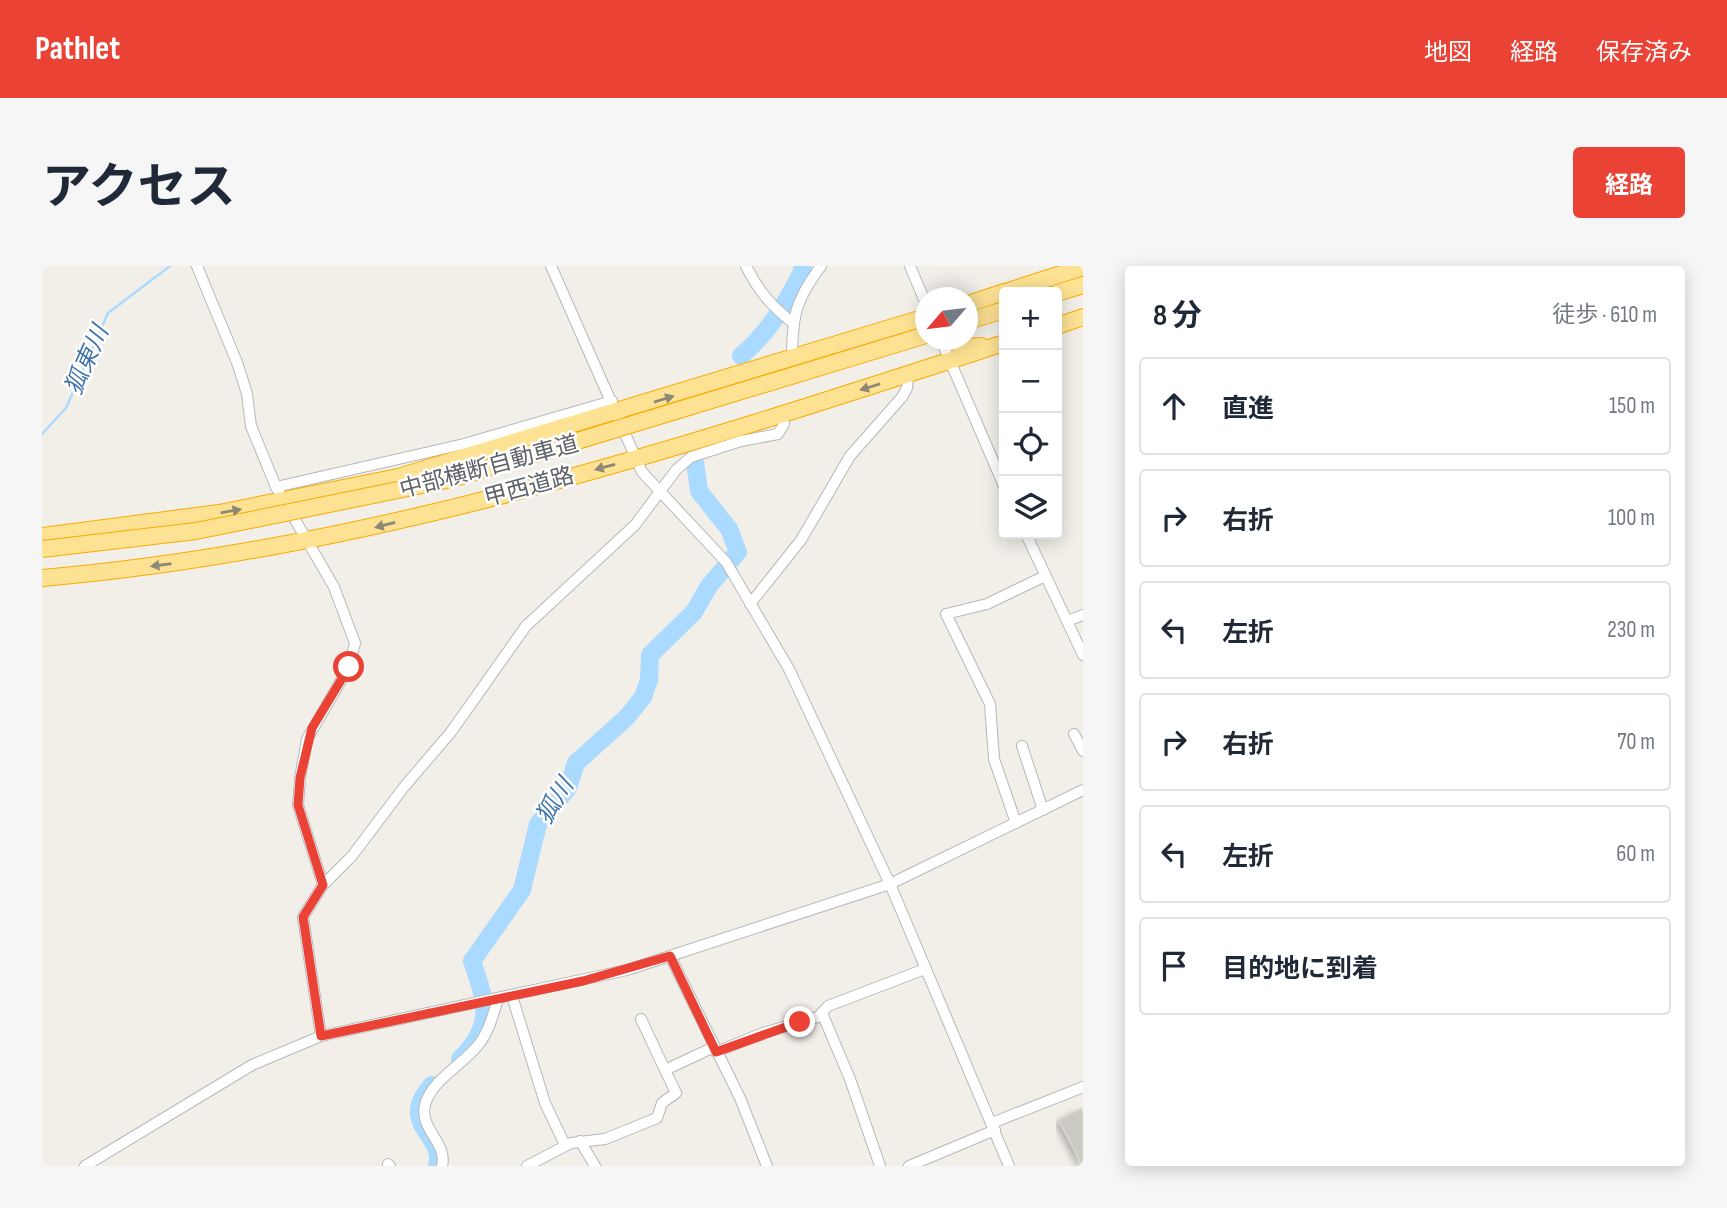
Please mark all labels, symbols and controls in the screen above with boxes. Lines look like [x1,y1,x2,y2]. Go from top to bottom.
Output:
text: Pathlet [35,29,120,69]
text: 地図 [1424,38,1472,67]
text: 経路 [1510,38,1558,67]
text: 保存済み [1596,38,1692,67]
button: 経路 [1573,147,1685,218]
text: アクセス [42,159,236,218]
north arrow [915,287,978,350]
map controls [999,287,1062,539]
button: + [999,287,1062,350]
text: 8 分 [1153,298,1202,334]
text: 徒歩 · 610 m [1552,301,1657,329]
water label: 狐東川 [59,318,116,399]
button: − [999,350,1062,413]
one-way arrow [859,382,880,392]
icon: ahead [1155,387,1193,425]
text: 150 m [1609,392,1655,420]
one-way arrow [654,393,675,403]
text: 直進 [1222,394,1274,425]
button: locate [999,413,1062,476]
street label: 中部横断自動車道 [397,430,581,504]
street label: 甲西道路 [481,462,577,512]
one-way arrow [594,462,616,473]
button: layers [999,476,1062,539]
icon: right [1155,499,1193,537]
text: 100 m [1608,504,1655,532]
one-way arrow [220,505,242,516]
text: 右折 [1222,506,1274,537]
one-way arrow [374,520,396,531]
one-way arrow [150,560,172,571]
icon: left [1155,611,1193,649]
text: 230 m [1607,616,1655,644]
text: 左折 [1222,618,1274,649]
route start [333,651,364,682]
icon: right [1155,723,1193,761]
text: 70 m [1617,728,1655,756]
text: 右折 [1222,730,1274,761]
water label: 狐川 [530,770,582,829]
icon: left [1155,835,1193,873]
text: 60 m [1616,840,1655,868]
text: 左折 [1222,842,1274,873]
icon: arrive [1155,947,1193,985]
text: 目的地に到着 [1222,954,1378,985]
route end [784,1006,815,1037]

